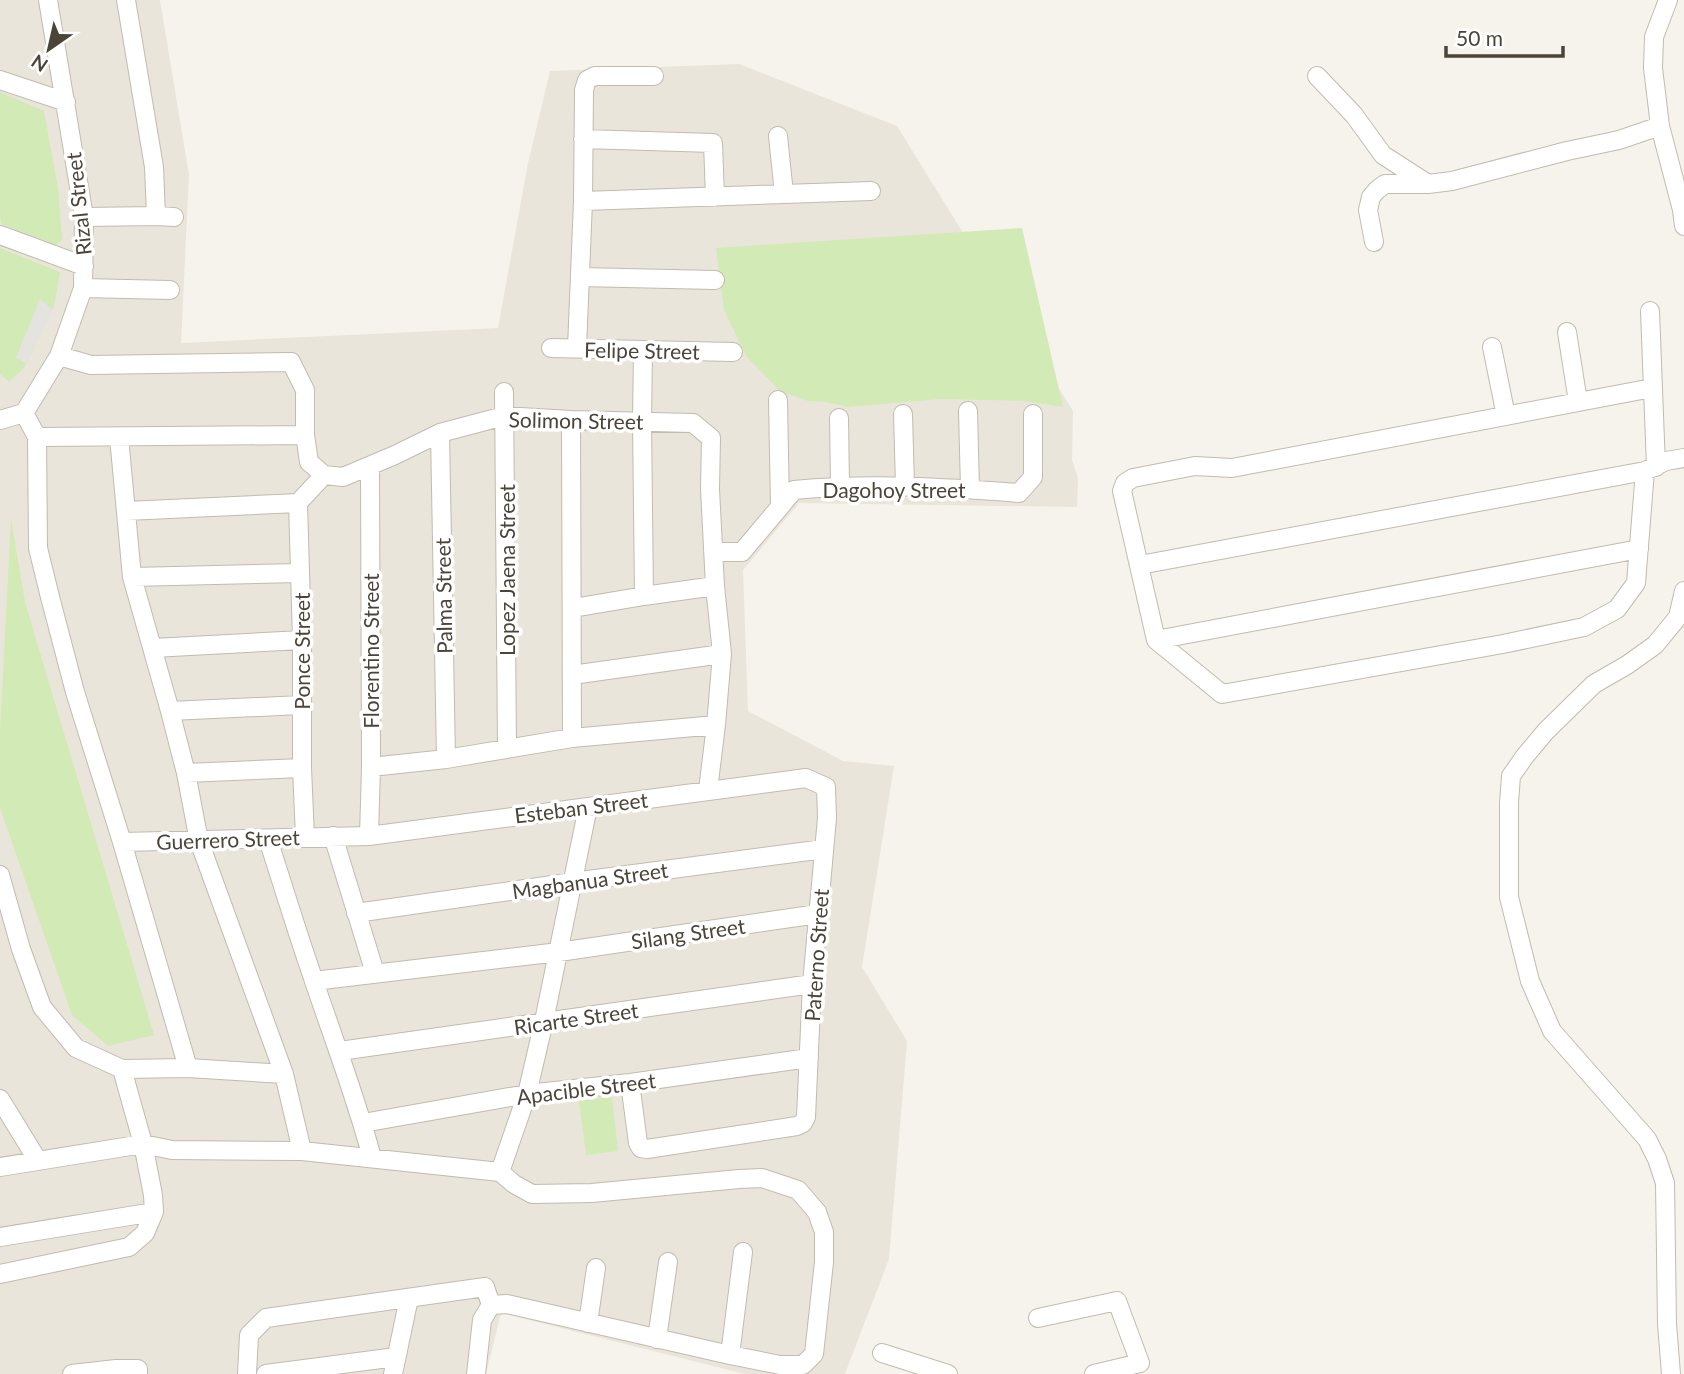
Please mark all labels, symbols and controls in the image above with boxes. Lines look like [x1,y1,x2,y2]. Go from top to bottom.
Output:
north arrow [14,14,84,84]
scale bar [1446,14,1563,58]
text: 50 m [1456,25,1503,50]
text: N [27,50,52,77]
street label: Rizal Street [60,151,96,257]
street label: Felipe Street [584,336,700,364]
street label: Solimon Street [508,406,644,434]
street label: Dagohoy Street [822,477,966,502]
street label: Lopez Jaena Street [494,484,519,656]
street label: Palma Street [429,537,457,654]
street label: Florentino Street [358,573,383,729]
street label: Ponce Street [289,592,314,710]
street label: Esteban Street [513,786,650,828]
street label: Guerrero Street [156,824,301,854]
street label: Magbanua Street [510,857,670,903]
street label: Paterno Street [799,887,833,1022]
street label: Silang Street [629,913,747,953]
street label: Ricarte Street [512,997,640,1039]
street label: Apacible Street [515,1067,657,1109]

